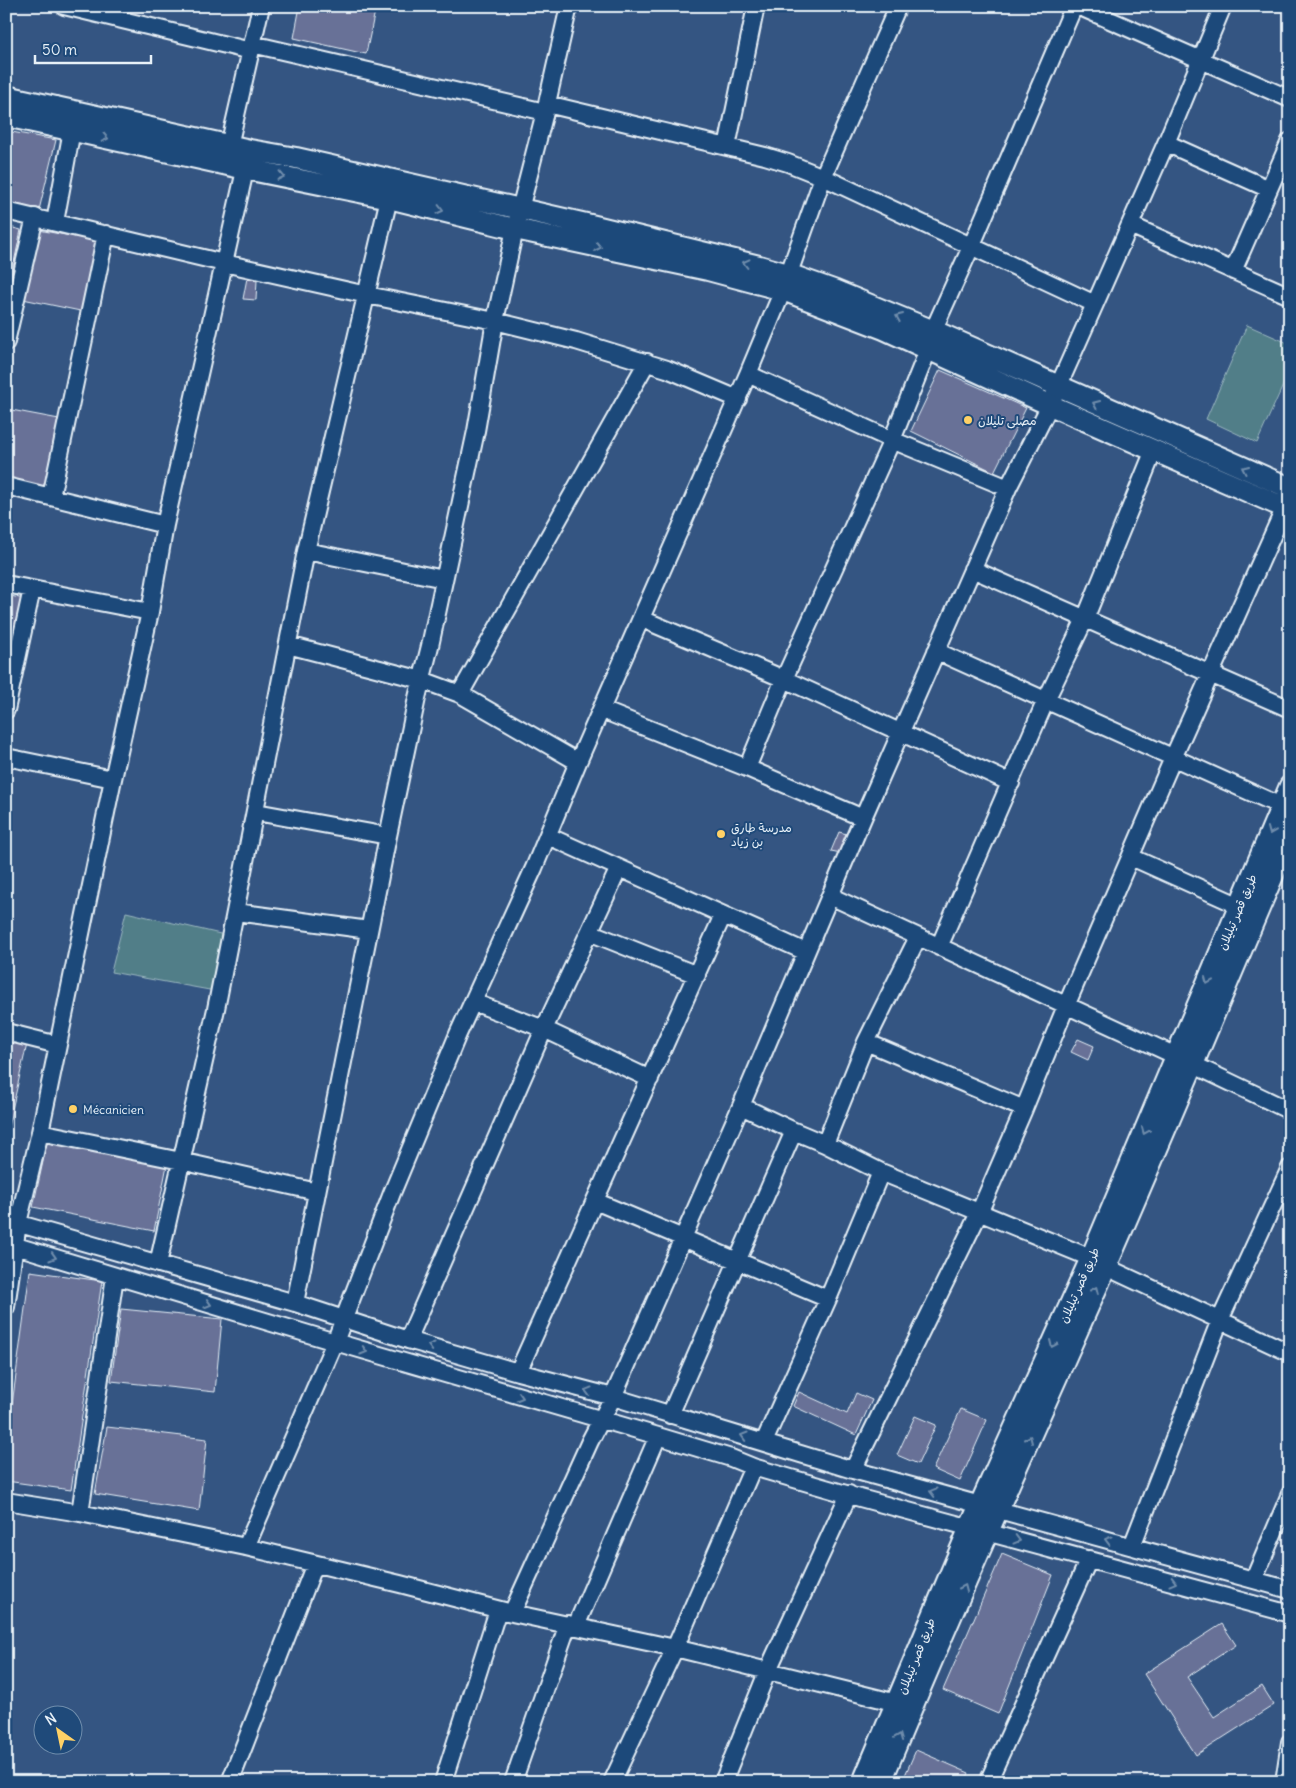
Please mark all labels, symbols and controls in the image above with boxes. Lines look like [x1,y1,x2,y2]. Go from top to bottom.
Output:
scale bar [35,32,151,64]
text: 50 m [42,40,77,59]
one-way arrow [101,132,110,143]
one-way arrow [277,170,285,181]
one-way arrow [435,205,443,215]
one-way arrow [594,241,603,252]
one-way arrow [742,258,751,269]
one-way arrow [895,313,904,323]
one-way arrow [1092,399,1101,410]
place label: مصلى تليلان [978,413,1037,429]
marker: مصلى تليلان [962,414,974,426]
one-way arrow [1241,464,1250,475]
place label: مدرسة طارق بن زياد [731,820,792,850]
one-way arrow [1266,826,1277,835]
marker: مدرسة طارق بن زياد [715,828,727,840]
street label: طريق قصر تيليلان [1214,872,1260,952]
one-way arrow [1204,976,1215,985]
place label: Mécanicien [83,1102,144,1117]
marker: Mécanicien [67,1103,79,1115]
one-way arrow [1141,1126,1151,1135]
street label: طريق قصر تيليلان [1056,1245,1102,1325]
one-way arrow [48,1251,57,1261]
one-way arrow [1089,1286,1100,1295]
one-way arrow [204,1299,212,1309]
one-way arrow [1048,1339,1059,1348]
one-way arrow [428,1342,436,1352]
one-way arrow [360,1345,368,1356]
one-way arrow [584,1386,592,1396]
one-way arrow [515,1391,524,1401]
one-way arrow [739,1431,748,1442]
one-way arrow [1023,1435,1034,1444]
one-way arrow [928,1487,937,1498]
one-way arrow [1012,1534,1020,1544]
one-way arrow [1104,1535,1112,1545]
one-way arrow [1169,1577,1177,1587]
one-way arrow [958,1584,969,1593]
street label: طريق قصر تيليلان [894,1616,938,1696]
north arrow [32,1706,82,1756]
text: N [42,1709,60,1729]
one-way arrow [893,1733,904,1742]

